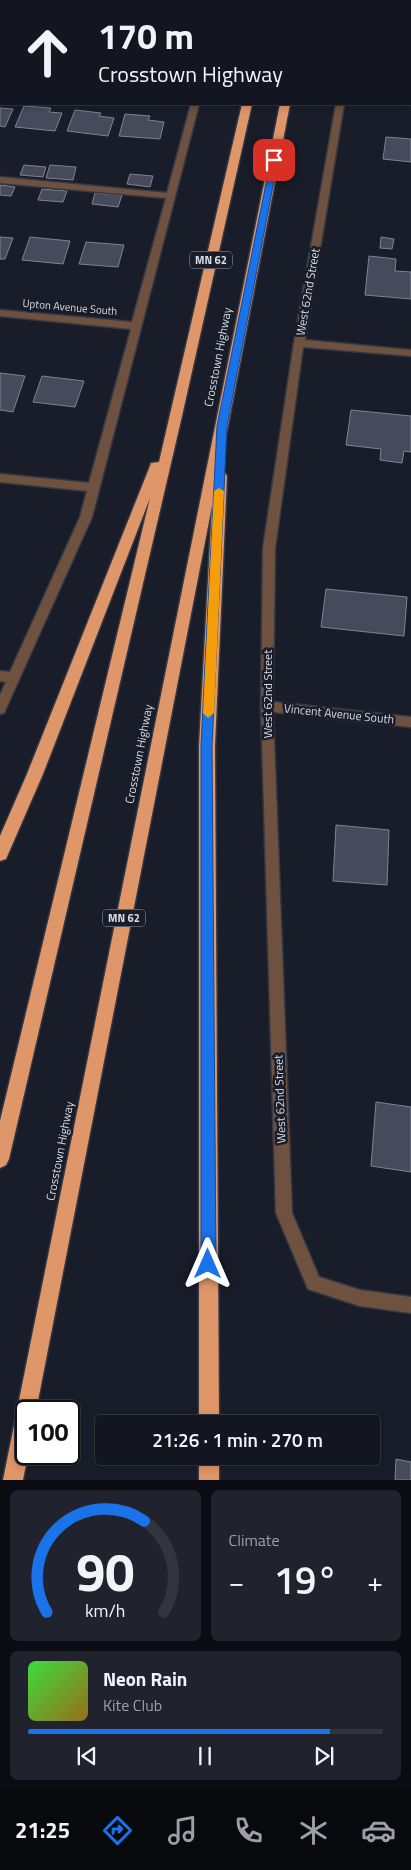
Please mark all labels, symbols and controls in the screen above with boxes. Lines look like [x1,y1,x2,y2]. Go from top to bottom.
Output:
text: 170 m [98,9,194,63]
icon: ahead [15,20,80,85]
text: Crosstown Highway [98,57,283,91]
pin [253,139,295,181]
icon: arrive [260,146,288,174]
street label: West 62nd Street [290,246,325,337]
road number: MN 62 [190,252,232,268]
street label: Upton Avenue South [22,295,118,319]
street label: Crosstown Highway [199,305,236,408]
street label: West 62nd Street [258,649,277,738]
street label: Vincent Avenue South [283,698,395,729]
street label: Crosstown Highway [120,702,157,805]
road number: MN 62 [103,910,145,926]
street label: West 62nd Street [268,1054,291,1144]
street label: Crosstown Highway [41,1099,78,1202]
position arrow [181,1237,233,1289]
speed limit sign: 100 [15,1400,80,1465]
text: 21:26 · 1 min · 270 m [152,1425,323,1454]
text: Climate [229,1528,280,1552]
text: 90 [76,1532,134,1611]
text: 19° [274,1551,338,1609]
text: − [229,1560,244,1603]
text: + [367,1560,383,1603]
text: km/h [85,1597,125,1624]
text: Neon Rain [103,1664,187,1693]
text: Kite Club [103,1693,162,1717]
icon: previous [73,1742,101,1770]
icon: pause [191,1742,219,1770]
icon: next [310,1742,338,1770]
text: 21:25 [15,1813,70,1847]
icon: directions [100,1813,135,1848]
icon: music [165,1813,200,1848]
icon: phone [231,1813,266,1848]
icon: climate [296,1813,331,1848]
icon: car [361,1813,396,1848]

